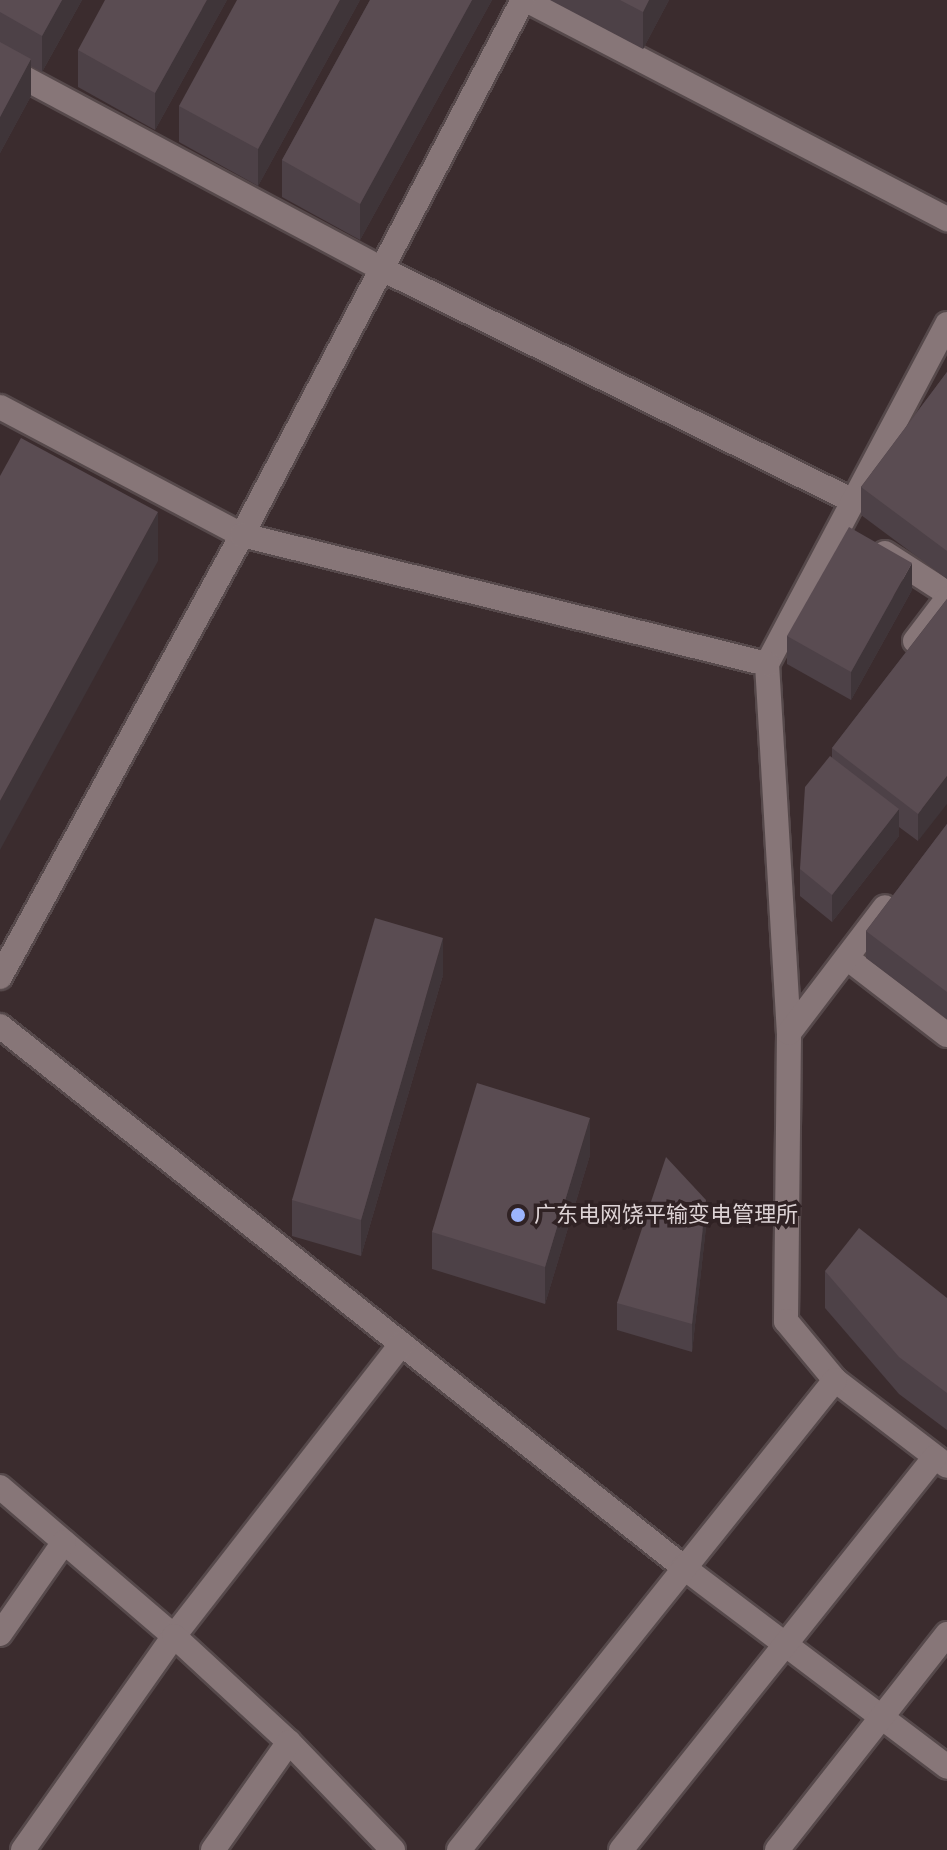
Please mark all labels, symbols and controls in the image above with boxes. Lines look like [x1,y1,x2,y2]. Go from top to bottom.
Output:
place label: 广东电网饶平输变电管理所 [534,1202,798,1228]
marker: 广东电网饶平输变电管理所 [509,1206,527,1224]

